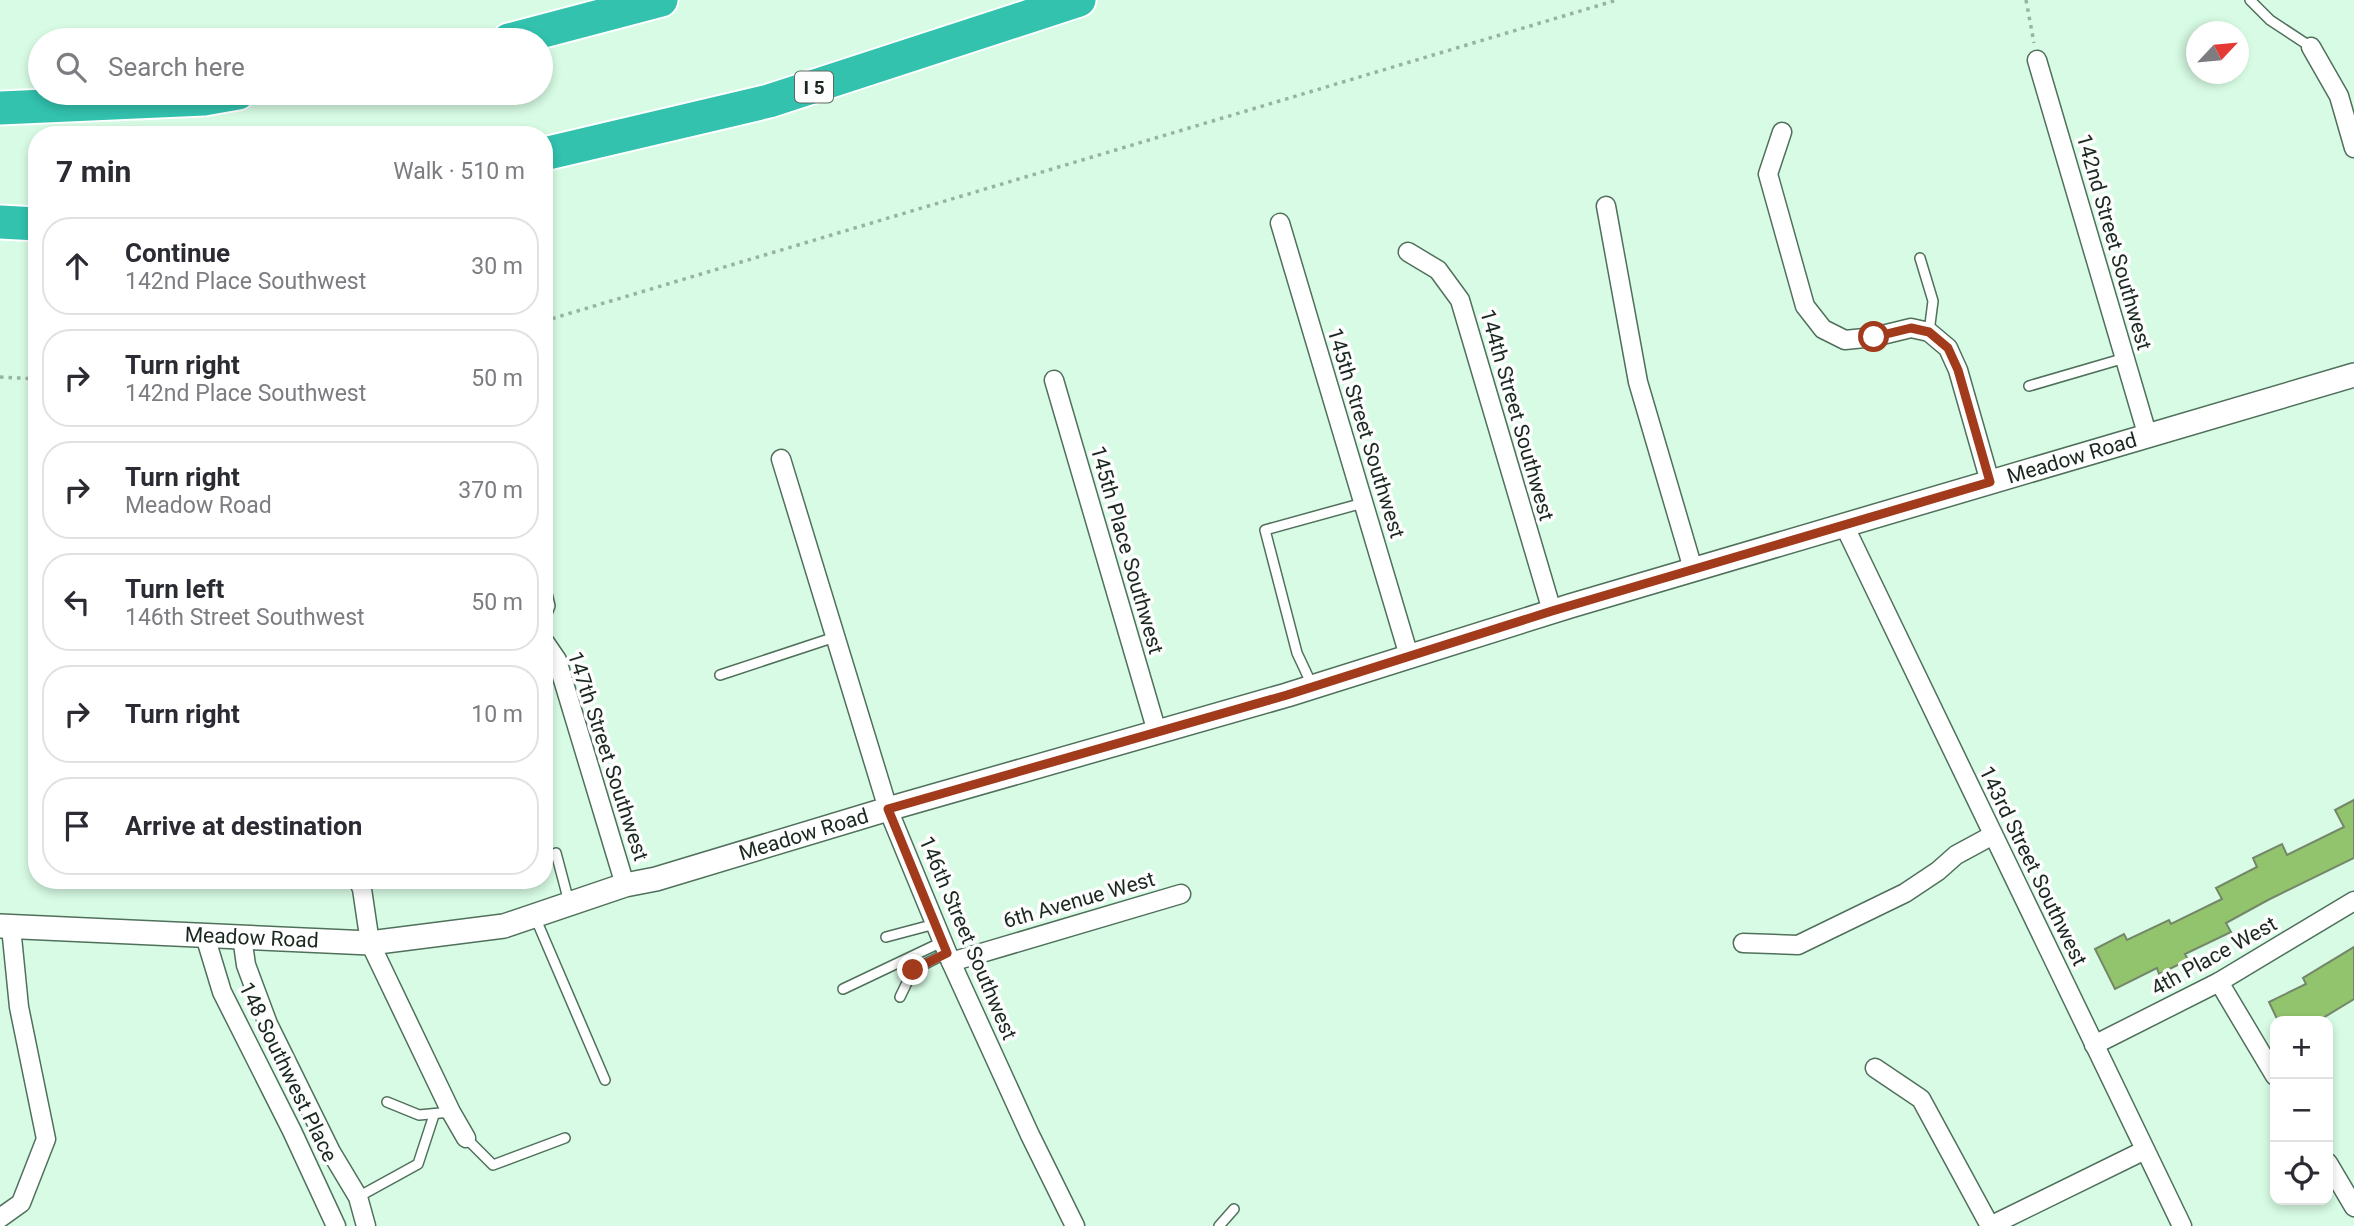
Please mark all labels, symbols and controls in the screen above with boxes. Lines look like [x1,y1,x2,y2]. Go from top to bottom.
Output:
north arrow [2186,21,2249,84]
search box [28,28,553,105]
icon: search [52,48,90,86]
text: Search here [108,52,245,82]
road number: I 5 [795,72,833,102]
street label: 142nd Street Southwest [2072,131,2156,353]
text: 7 min [56,154,131,189]
text: Walk · 510 m [393,158,525,185]
text: Continue [125,238,230,268]
icon: ahead [58,247,96,285]
text: 30 m [471,253,523,280]
text: 142nd Place Southwest [125,268,366,295]
street label: 144th Street Southwest [1475,307,1559,524]
route start [1858,321,1889,352]
street label: 145th Street Southwest [1323,325,1409,541]
text: Turn right [125,350,240,380]
icon: right [58,359,96,397]
text: 50 m [471,365,523,392]
text: 142nd Place Southwest [125,380,366,407]
street label: Meadow Road [2004,428,2140,489]
street label: 145th Place Southwest [1086,443,1168,657]
text: Turn right [125,462,240,492]
icon: right [58,471,96,509]
text: 370 m [458,477,523,504]
text: Meadow Road [125,492,272,519]
text: Turn left [125,574,224,604]
icon: left [58,583,96,621]
text: 50 m [471,589,523,616]
text: 146th Street Southwest [125,604,365,631]
street label: 147th Street Southwest [563,648,653,864]
icon: right [58,695,96,733]
text: Turn right [125,699,240,729]
text: 10 m [471,701,523,728]
street label: 143rd Street Southwest [1974,762,2092,970]
street label: Meadow Road [736,804,871,865]
icon: arrive [58,807,96,845]
text: Arrive at destination [125,811,362,841]
street label: 146th Street Southwest [914,833,1022,1043]
street label: 6th Avenue West [1000,867,1158,933]
street label: 4th Place West [2147,912,2281,1000]
street label: Meadow Road [184,923,319,953]
route end [897,954,928,985]
street label: 148 Southwest Place [234,978,342,1166]
map controls [2270,1016,2333,1205]
button: + [2270,1016,2333,1079]
button: − [2270,1079,2333,1142]
button: locate [2270,1142,2333,1205]

